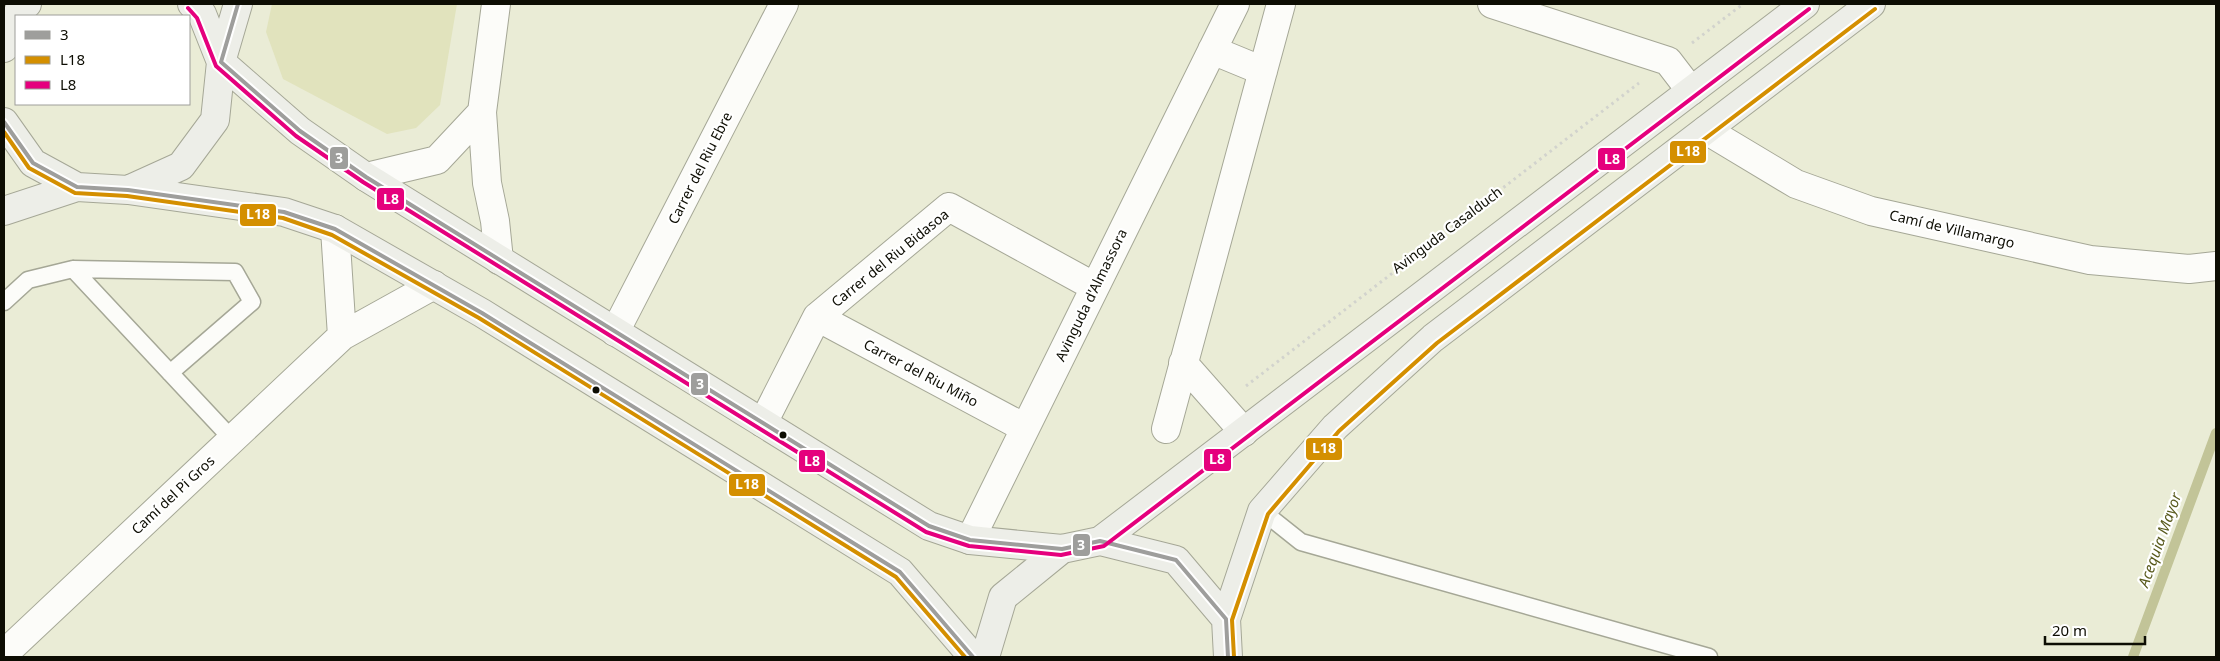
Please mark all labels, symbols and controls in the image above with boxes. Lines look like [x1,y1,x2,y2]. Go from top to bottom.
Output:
legend [15,15,190,105]
text: 3 [60,24,69,44]
text: L18 [60,49,85,69]
text: L8 [60,74,76,94]
street label: Carrer del Riu Ebre [663,108,736,227]
line badge: L18 [1669,140,1707,164]
text: L18 [1676,141,1700,160]
line badge: 3 [329,146,349,170]
line badge: L8 [1597,147,1626,171]
text: 3 [335,148,343,167]
text: L8 [1604,149,1620,168]
street label: Avinguda Casalduch [1388,182,1506,277]
line badge: L8 [376,187,405,211]
text: L8 [383,189,399,208]
line badge: L18 [239,203,277,227]
text: L18 [246,204,270,223]
street label: Carrer del Riu Bidasoa [827,204,952,311]
street label: Camí de Villamargo [1888,205,2017,252]
street label: Avinguda d'Almassora [1050,225,1131,364]
street label: Carrer del Riu Miño [861,334,982,411]
line badge: 3 [690,372,709,396]
text: 3 [696,374,704,393]
unlabelled marker [591,385,601,395]
unlabelled marker [778,430,788,440]
line badge: L18 [1305,437,1343,461]
text: L18 [1312,438,1336,457]
line badge: L8 [1203,448,1232,472]
line badge: L8 [798,449,826,473]
text: L8 [1209,449,1225,468]
street label: Camí del Pi Gros [127,451,219,538]
text: L8 [804,451,820,470]
line badge: L18 [728,473,766,497]
text: L18 [735,474,759,493]
water label: Acequia Mayor [2132,489,2186,591]
line badge: 3 [1072,533,1091,557]
text: 3 [1077,535,1085,554]
scale bar [2045,614,2145,646]
text: 20 m [2052,620,2087,640]

